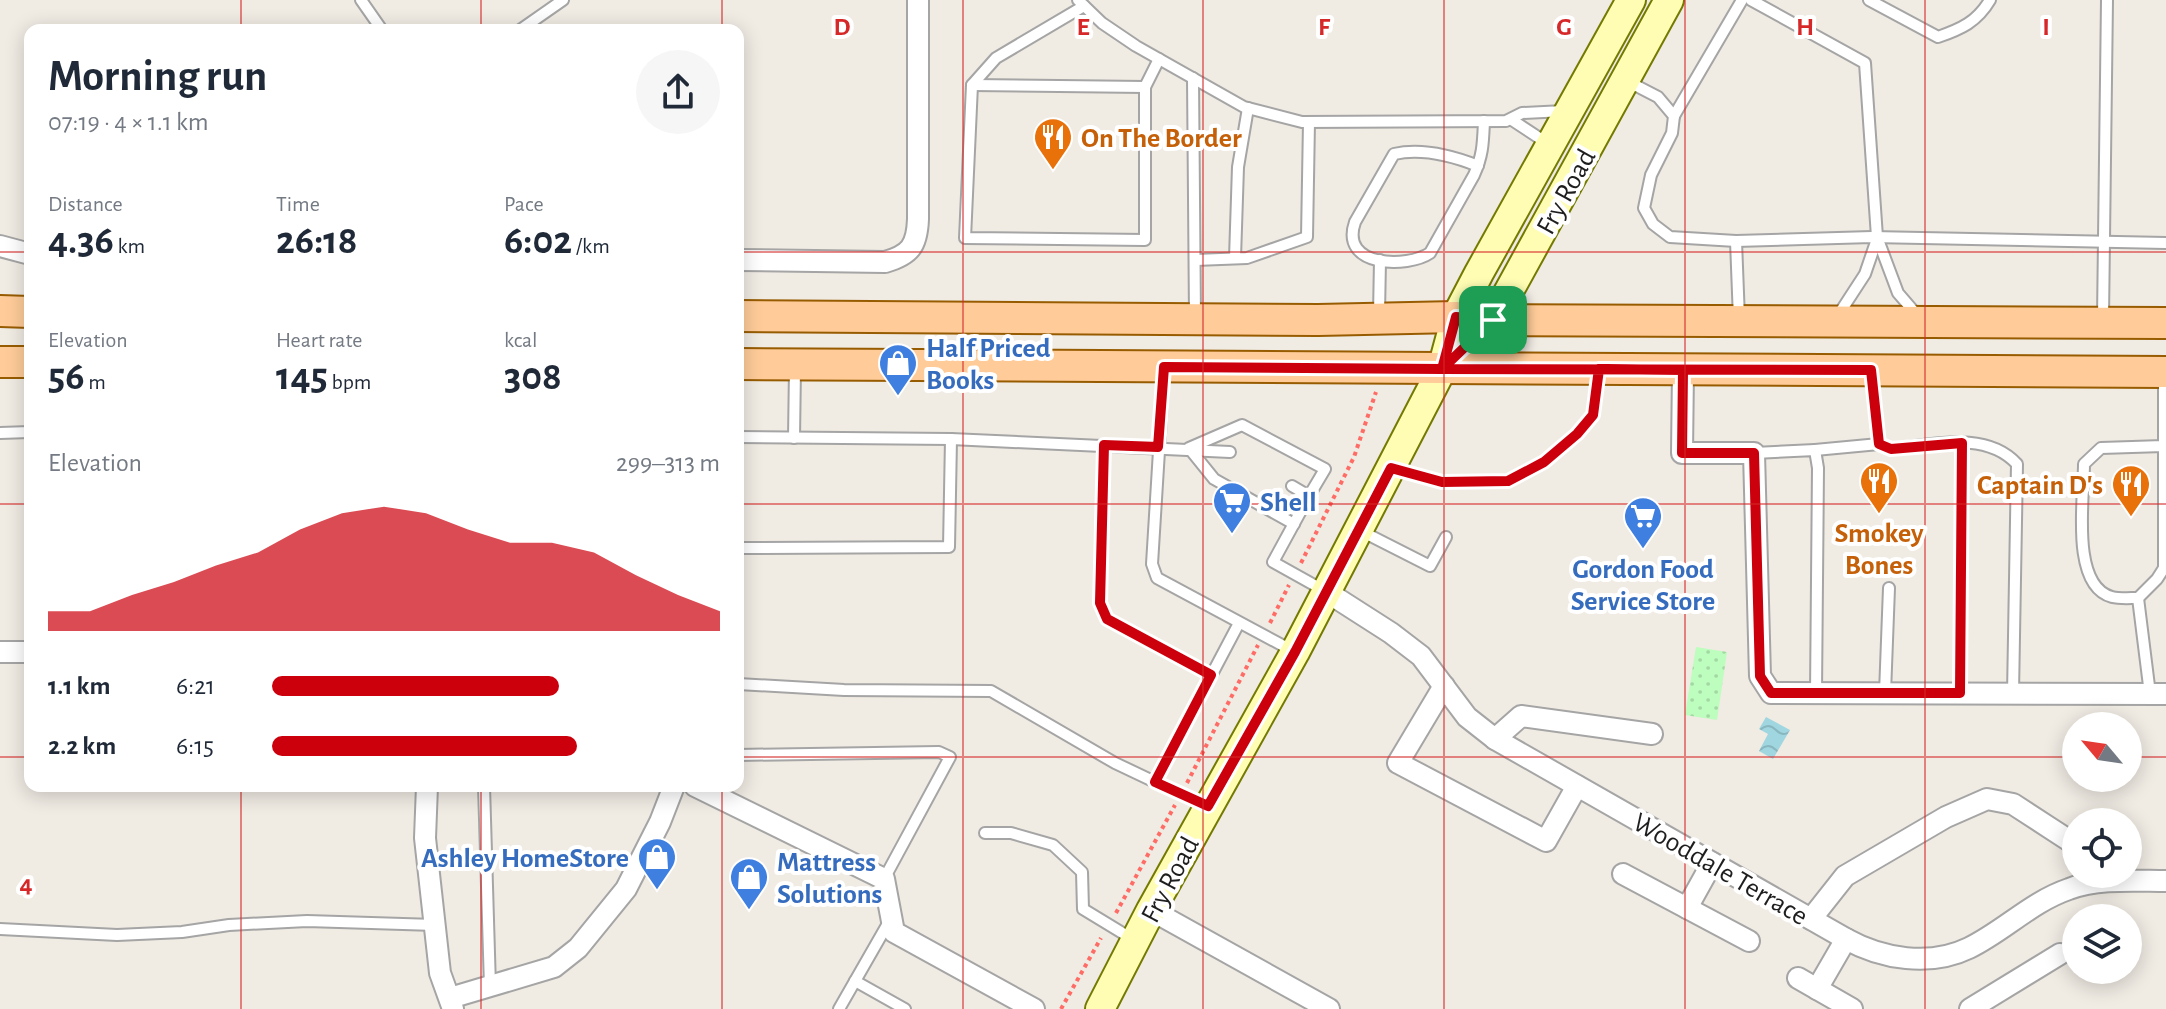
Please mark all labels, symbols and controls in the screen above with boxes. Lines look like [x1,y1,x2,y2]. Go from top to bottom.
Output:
text: D [833,14,851,40]
text: E [1076,14,1090,40]
text: F [1318,14,1331,40]
text: G [1556,14,1572,40]
text: H [1796,14,1814,40]
text: I [2042,14,2050,40]
button: share [636,50,720,134]
text: Morning run [48,55,267,99]
text: 07:19 · 4 × 1.1 km [48,109,209,135]
restaurant icon: On The Border [1032,116,1074,171]
place label: On The Border [1081,125,1242,153]
street label: Fry Road [1532,145,1601,239]
text: Distance [48,193,123,215]
text: Time [276,193,320,215]
text: Pace [504,193,544,215]
text: 4.36 [48,221,114,261]
text: 26:18 [276,221,357,261]
text: 6:02 [504,221,572,261]
text: km [114,235,145,257]
text: /km [572,235,610,257]
pin [1459,286,1527,354]
icon: arrive [1471,298,1515,342]
text: Elevation [48,329,128,351]
text: Heart rate [276,329,362,351]
text: kcal [504,329,538,351]
place label: Half Priced Books [926,335,1051,395]
shop icon: Half Priced Books [877,342,919,397]
text: 56 [48,357,85,397]
text: 145 [276,357,328,397]
text: 308 [504,357,562,397]
text: m [85,371,106,393]
text: bpm [328,371,371,393]
text: Elevation [48,450,142,476]
text: 299–313 m [616,450,720,476]
restaurant icon: Smokey Bones [1858,460,1900,515]
restaurant icon: Captain D's [2110,463,2152,518]
place label: Captain D's [1977,472,2103,500]
supermarket icon: Shell [1211,480,1253,535]
place label: Shell [1260,489,1317,517]
supermarket icon: Gordon Food Service Store [1622,495,1664,550]
place label: Smokey Bones [1834,520,1924,580]
place label: Gordon Food Service Store [1571,556,1715,616]
text: 1.1 km [48,673,110,699]
text: 6:21 [176,673,215,699]
north arrow [2062,712,2142,792]
map controls [2062,712,2142,984]
text: 2.2 km [48,733,116,759]
text: 6:15 [176,733,214,759]
street label: Wooddale Terrace [1628,808,1812,931]
button: locate [2062,808,2142,888]
street label: Fry Road [1137,832,1205,927]
shop icon: Ashley HomeStore [636,836,678,891]
place label: Ashley HomeStore [421,845,629,873]
place label: Mattress Solutions [777,849,882,909]
shop icon: Mattress Solutions [728,856,770,911]
text: 4 [19,871,33,897]
button: layers [2062,904,2142,984]

